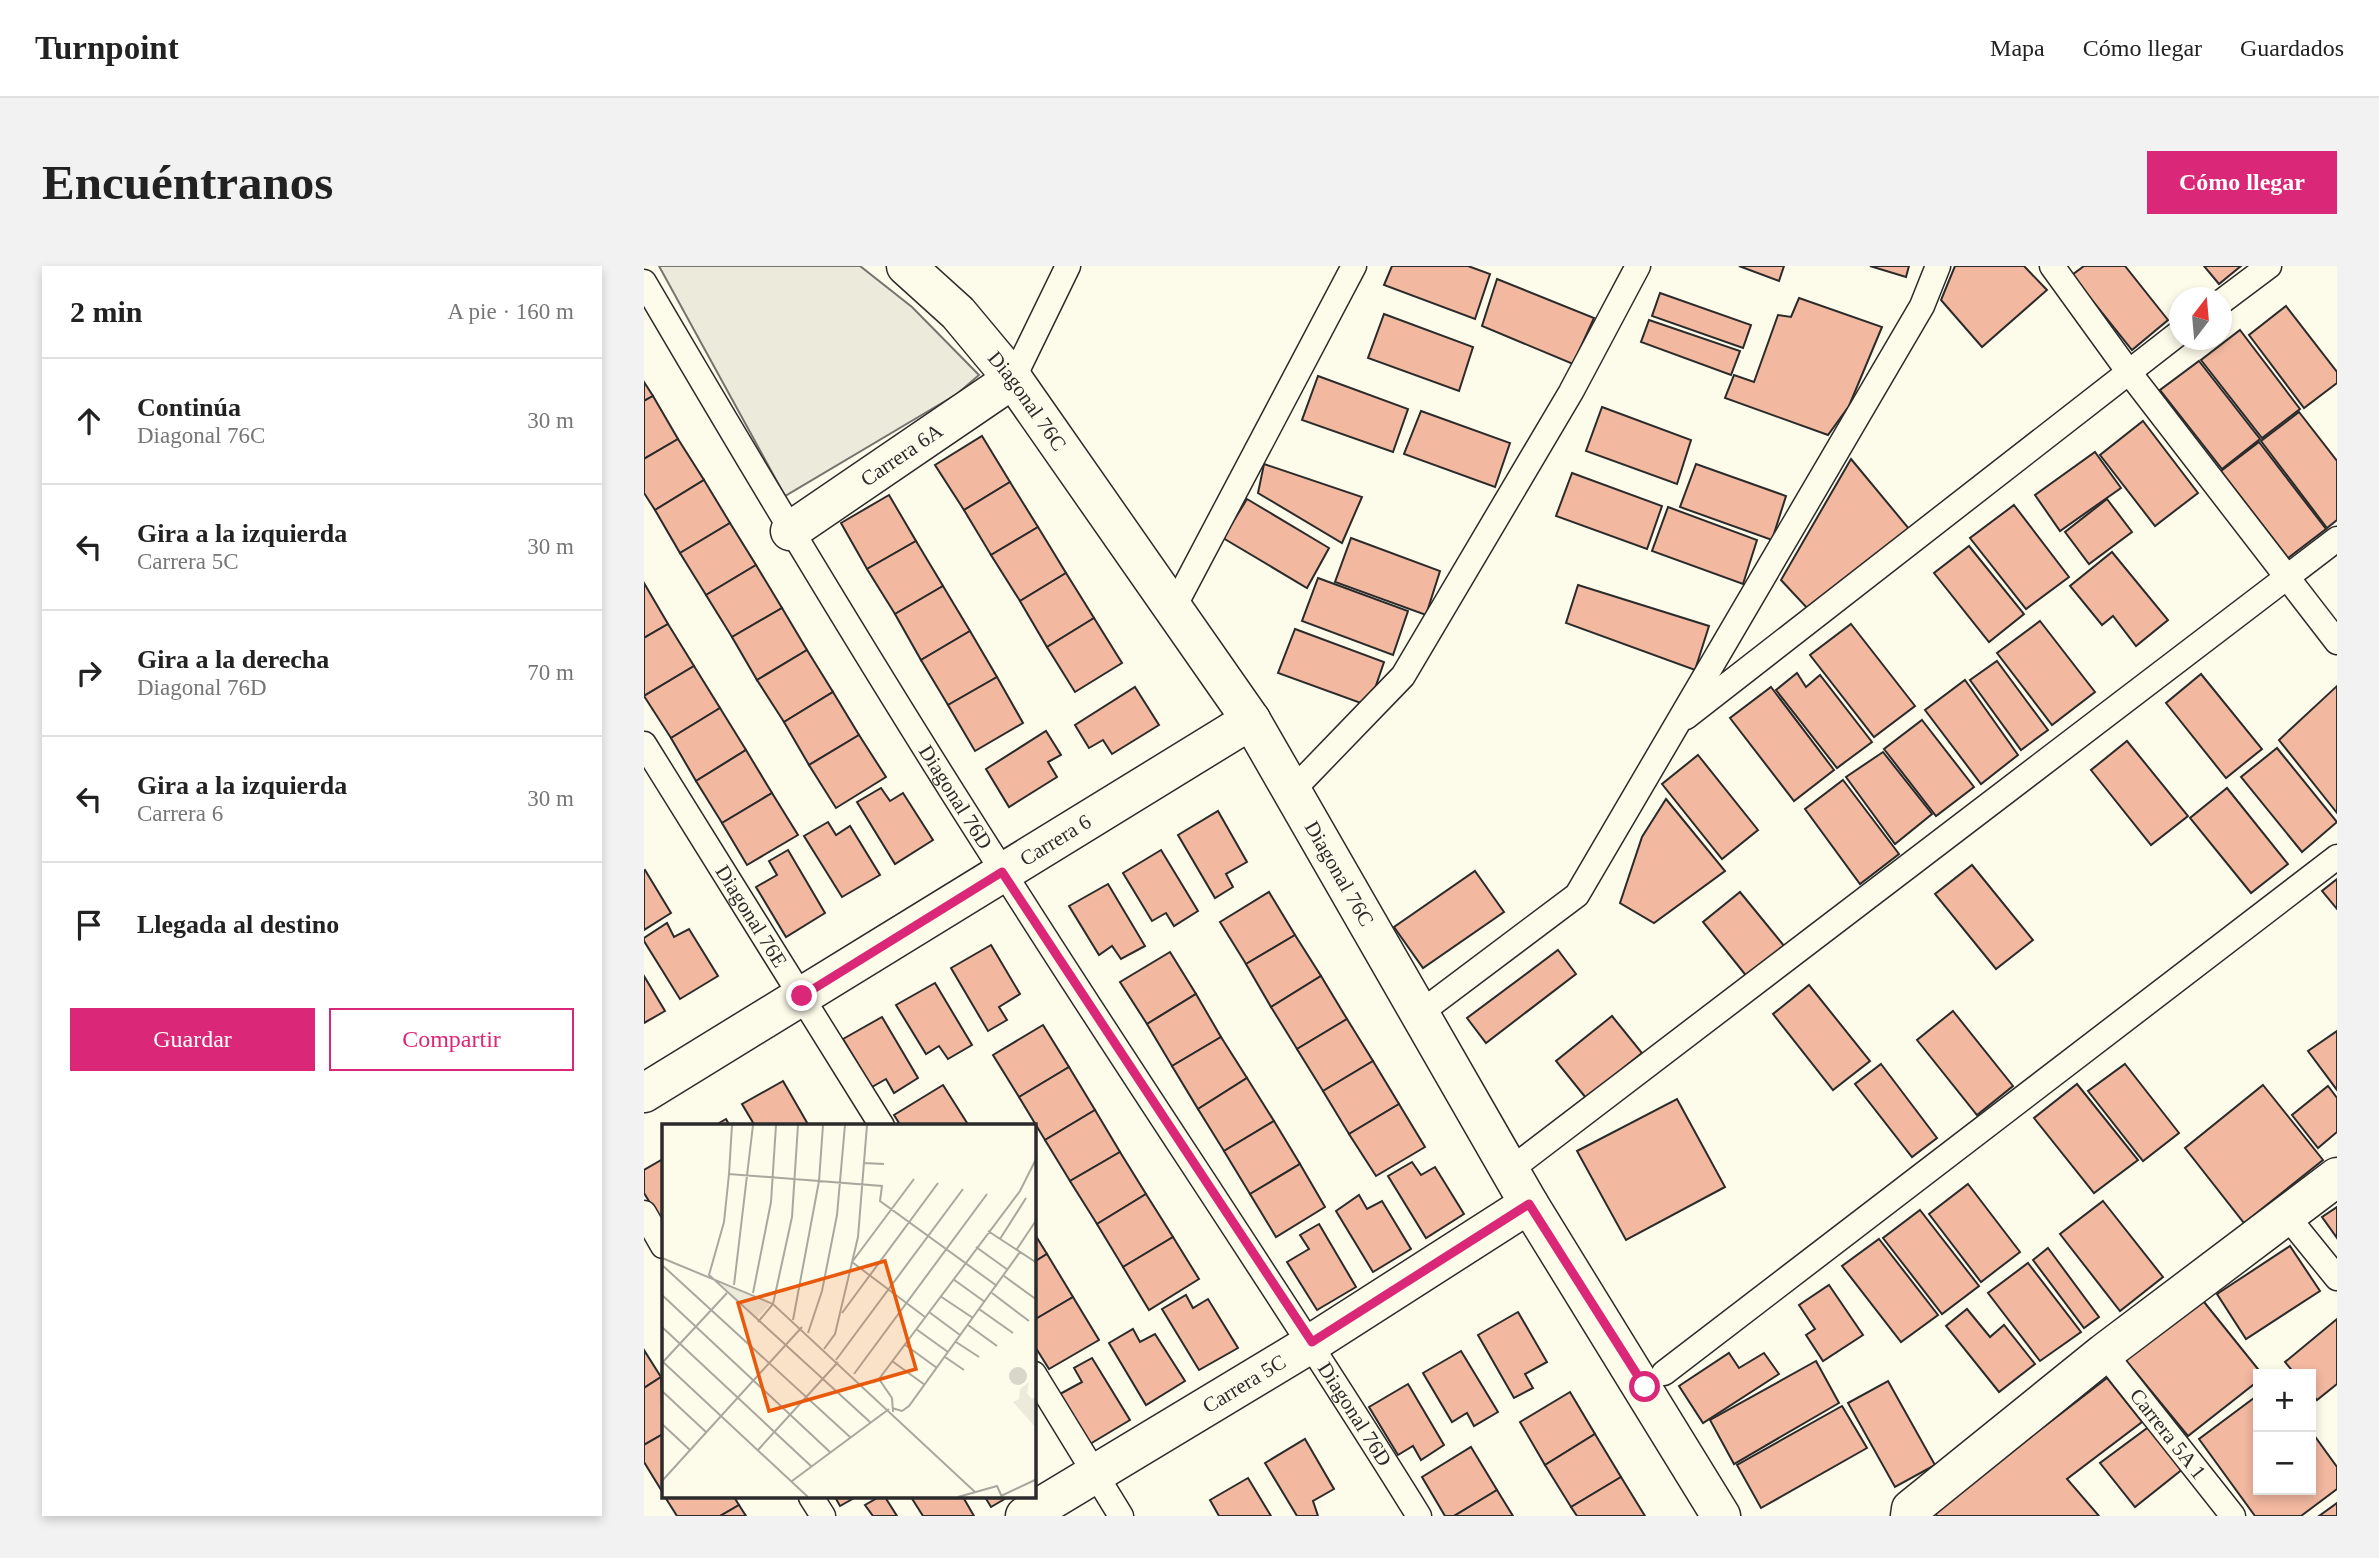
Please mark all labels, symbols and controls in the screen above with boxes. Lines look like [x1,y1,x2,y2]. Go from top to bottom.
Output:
text: Turnpoint [35,30,179,66]
text: Mapa [1990,35,2045,61]
text: Cómo llegar [2083,35,2202,61]
text: Guardados [2240,35,2344,61]
button: Cómo llegar [2147,151,2337,214]
text: Encuéntranos [42,155,333,210]
north arrow [2169,287,2232,350]
text: 2 min [70,295,143,328]
text: A pie · 160 m [448,299,574,324]
street label: Diagonal 76C [983,346,1071,455]
text: Continúa [137,393,241,422]
icon: ahead [70,402,108,440]
text: 30 m [527,408,574,433]
street label: Carrera 6A [856,418,948,491]
text: Diagonal 76C [137,423,265,448]
text: Gira a la izquierda [137,519,347,548]
icon: left [70,528,108,566]
text: 30 m [527,534,574,559]
text: Carrera 5C [137,549,239,574]
text: Gira a la derecha [137,645,329,674]
icon: right [70,654,108,692]
text: 70 m [527,660,574,685]
text: Diagonal 76D [137,675,267,700]
street label: Diagonal 76D [914,741,997,854]
text: Gira a la izquierda [137,771,347,800]
icon: left [70,780,108,818]
text: 30 m [527,786,574,811]
text: Carrera 6 [137,801,223,826]
street label: Carrera 6 [1016,809,1095,871]
street label: Diagonal 76C [1300,817,1379,930]
street label: Diagonal 76E [710,861,792,972]
icon: arrive [70,906,108,944]
text: Llegada al destino [137,910,339,939]
route end [786,980,817,1011]
button: Guardar [70,1008,315,1071]
button: Compartir [329,1008,574,1071]
inset map [662,1124,1036,1498]
street label: Carrera 5C [1198,1350,1290,1418]
street label: Diagonal 76D [1313,1358,1397,1471]
map controls [2253,1369,2316,1495]
button: + [2253,1369,2316,1432]
route start [1629,1371,1660,1402]
street label: Carrera 5A 1 [2125,1384,2211,1484]
button: − [2253,1432,2316,1495]

